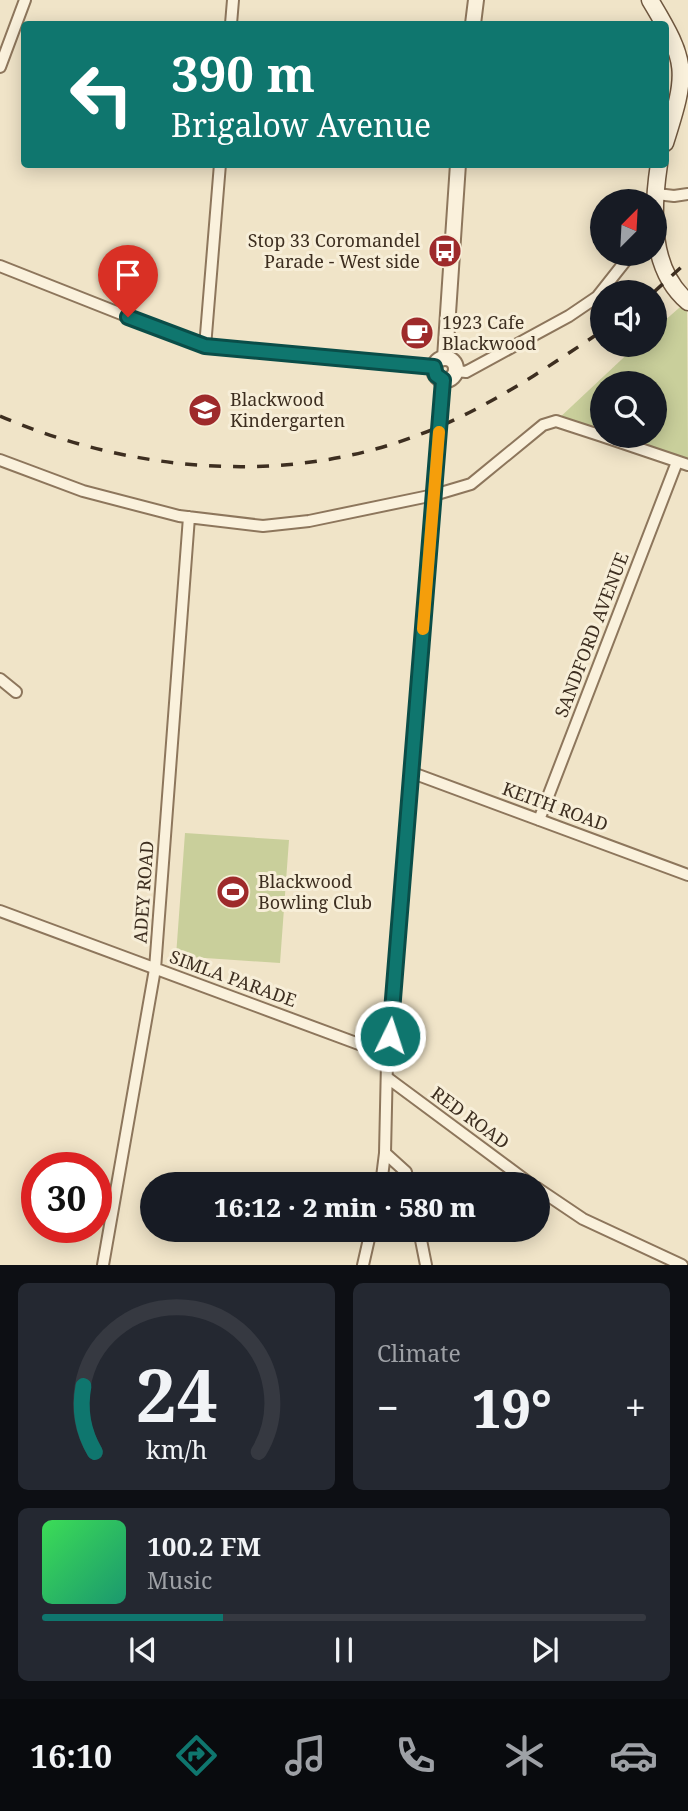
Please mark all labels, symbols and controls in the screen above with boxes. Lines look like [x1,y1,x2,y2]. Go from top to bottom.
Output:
text: 390 m [171,40,315,106]
icon: left [56,49,147,140]
text: Brigalow Avenue [171,103,431,146]
north arrow [590,189,667,266]
map controls [590,189,667,448]
place label: Stop 33 Coromandel Parade - West side [248,228,420,273]
bus stop icon: Stop 33 Coromandel Parade - West side [426,232,464,270]
pin [98,245,158,317]
icon: arrive [109,256,147,294]
button: sound [590,280,667,357]
place label: 1923 Cafe Blackwood [442,310,536,355]
cafe icon: 1923 Cafe Blackwood [398,314,436,352]
button: search [590,371,667,448]
place label: Blackwood Kindergarten [230,387,345,432]
school or university icon: Blackwood Kindergarten [186,391,224,429]
street label: SANDFORD AVENUE [549,549,634,721]
street label: KEITH ROAD [499,776,611,836]
street label: ADEY ROAD [127,840,159,944]
place label: Blackwood Bowling Club [258,869,372,914]
sports icon: Blackwood Bowling Club [214,873,252,911]
street label: SIMLA PARADE [167,944,300,1012]
position arrow [353,999,427,1073]
street label: RED ROAD [427,1081,514,1154]
speed limit sign: 30 [21,1152,112,1243]
text: 16:12 · 2 min · 580 m [214,1189,476,1225]
text: Climate [377,1337,461,1369]
text: 24 [135,1345,218,1444]
text: 19° [472,1372,552,1443]
text: − [377,1381,399,1433]
text: + [625,1381,646,1433]
text: km/h [146,1432,207,1466]
text: 100.2 FM [147,1528,261,1564]
text: Music [147,1564,212,1596]
icon: previous [124,1631,162,1669]
icon: pause [325,1631,363,1669]
icon: next [526,1631,564,1669]
icon: directions [172,1731,221,1780]
icon: music [281,1731,330,1780]
icon: phone [391,1731,440,1780]
icon: climate [500,1731,549,1780]
icon: car [609,1731,658,1780]
text: 16:10 [30,1734,112,1777]

